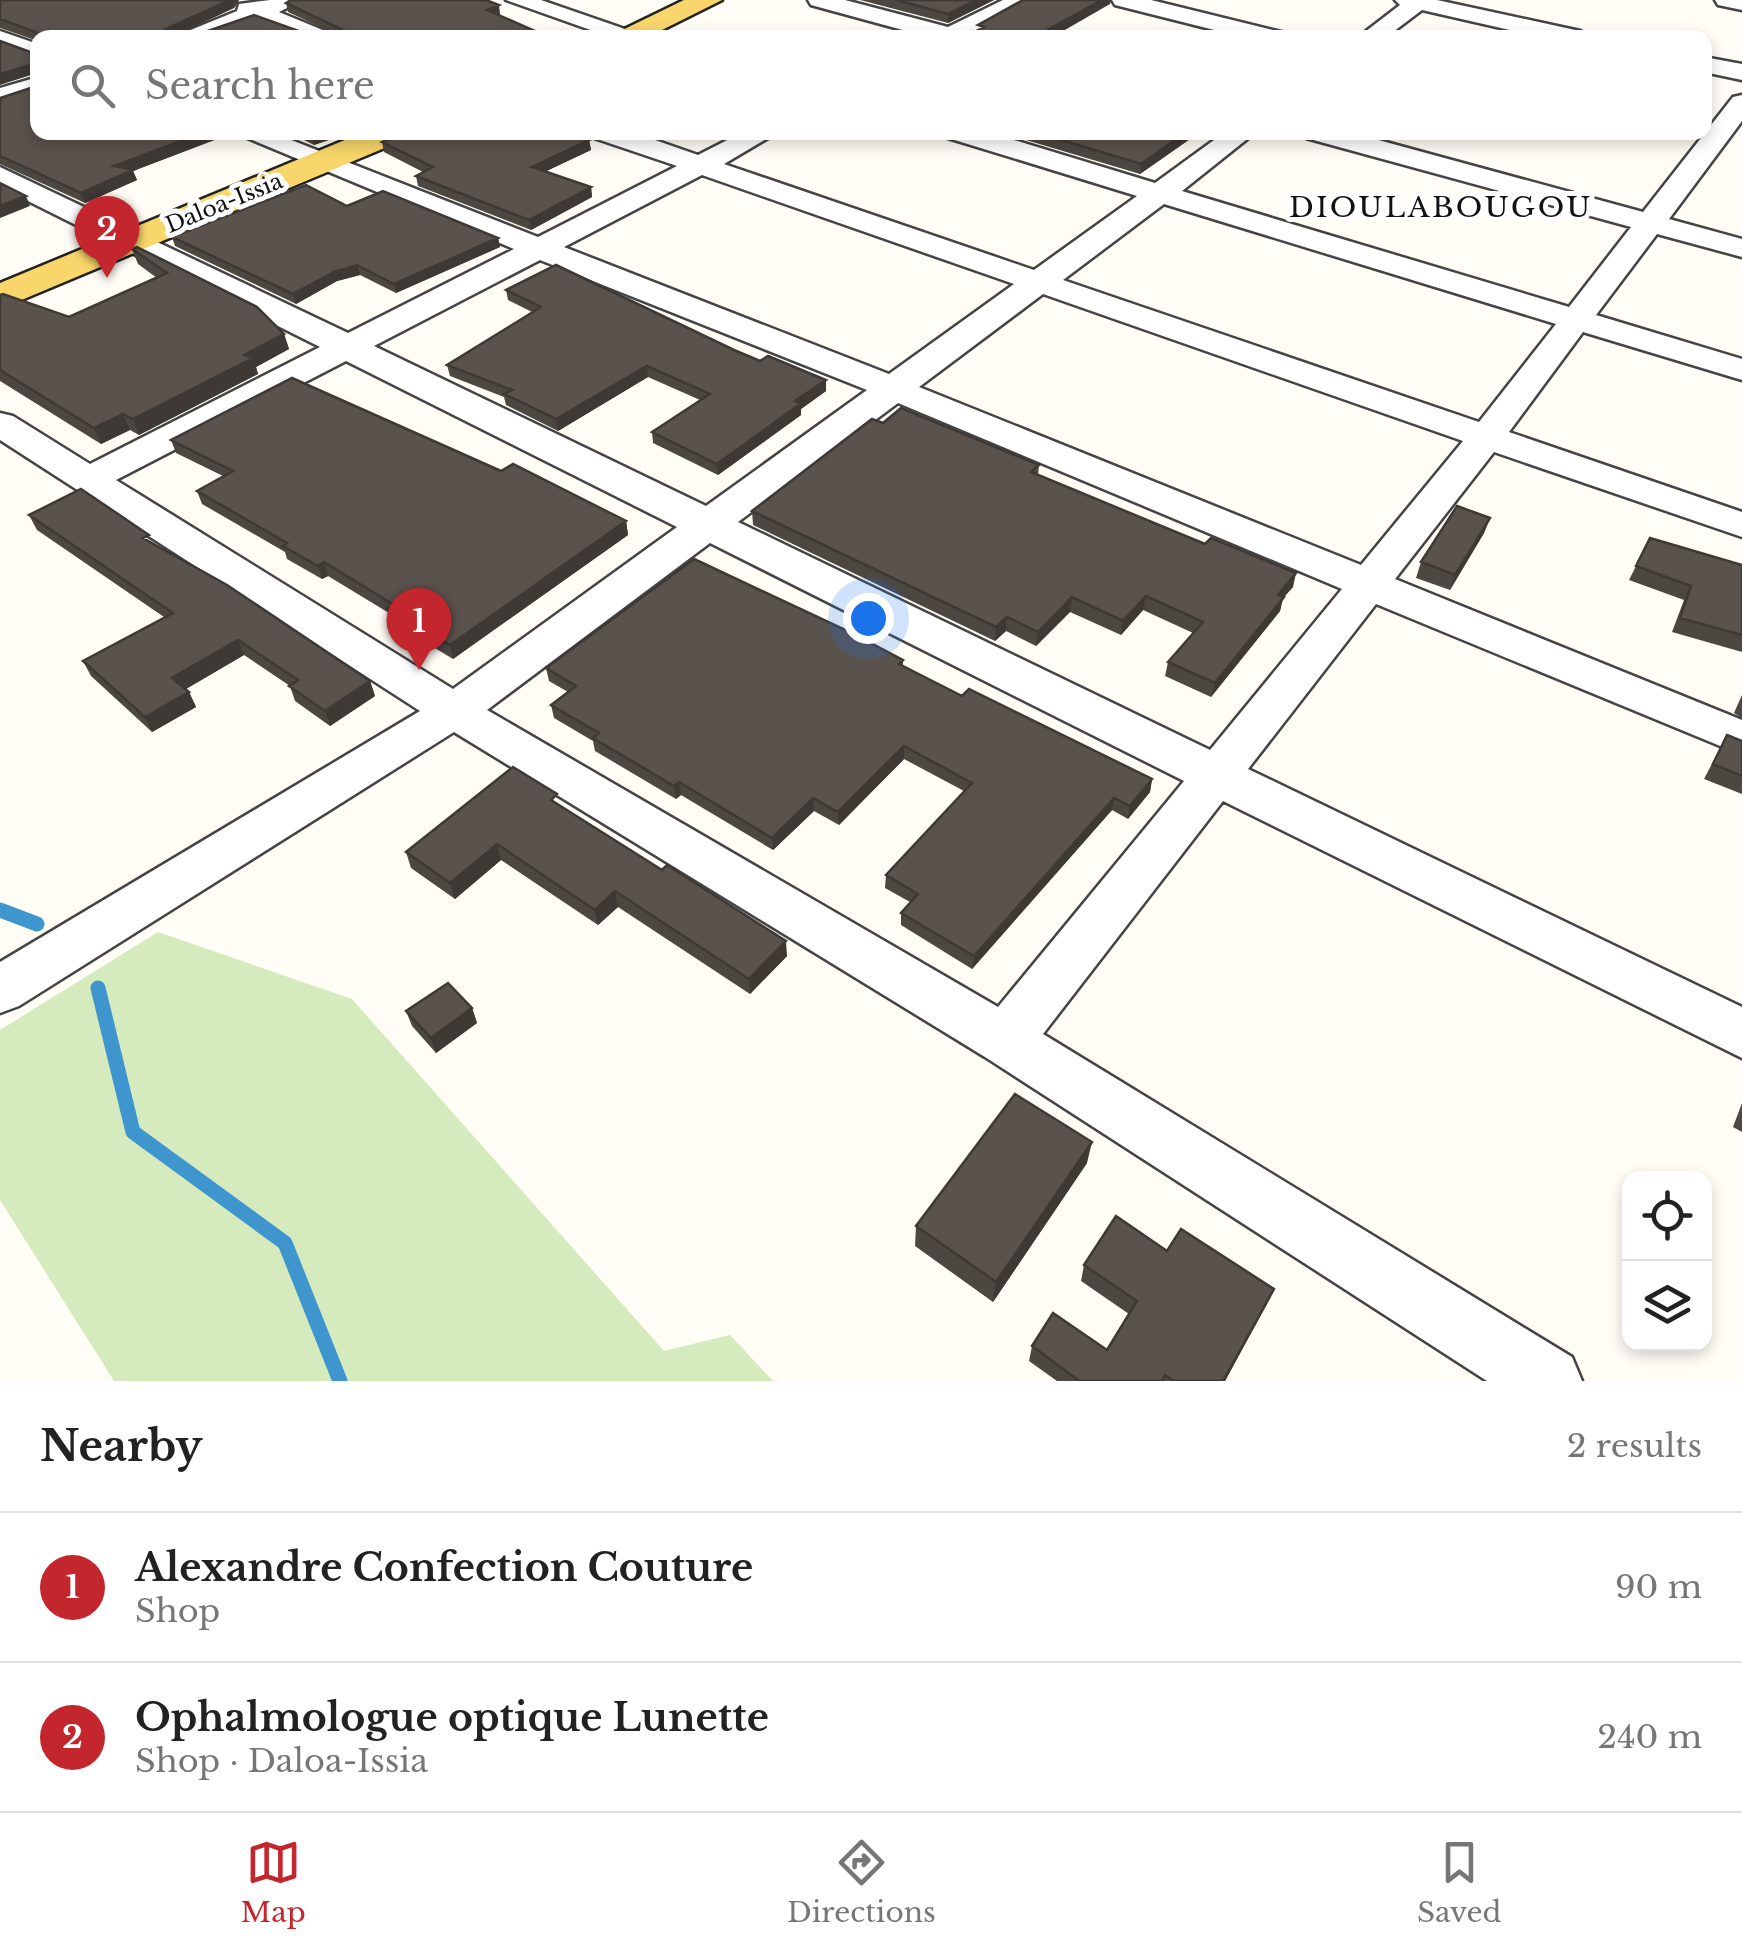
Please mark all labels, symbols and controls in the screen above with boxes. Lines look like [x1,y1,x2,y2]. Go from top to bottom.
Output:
search box [30,30,1712,140]
icon: search [65,58,120,113]
text: Search here [145,62,375,109]
street label: Daloa-Issia [162,167,287,239]
district label: DIOULABOUGOU [1289,190,1593,225]
pin: 2 [74,196,140,278]
pin: 1 [386,588,452,670]
your location [843,593,894,644]
map controls [1622,1171,1712,1351]
button: locate [1622,1171,1712,1261]
button: layers [1622,1261,1712,1351]
text: Nearby [40,1420,203,1472]
text: 2 results [1567,1426,1702,1466]
text: Alexandre Confection Couture [135,1544,753,1591]
text: 1 [66,1567,79,1607]
text: 90 m [1615,1567,1702,1607]
text: Shop [135,1591,220,1631]
text: Ophalmologue optique Lunette [135,1694,769,1741]
text: 2 [62,1717,83,1757]
text: 240 m [1597,1717,1702,1757]
text: Shop · Daloa-Issia [135,1741,428,1781]
tab: Map [241,1835,306,1930]
tab: Directions [787,1835,936,1930]
tab: Saved [1417,1835,1501,1930]

